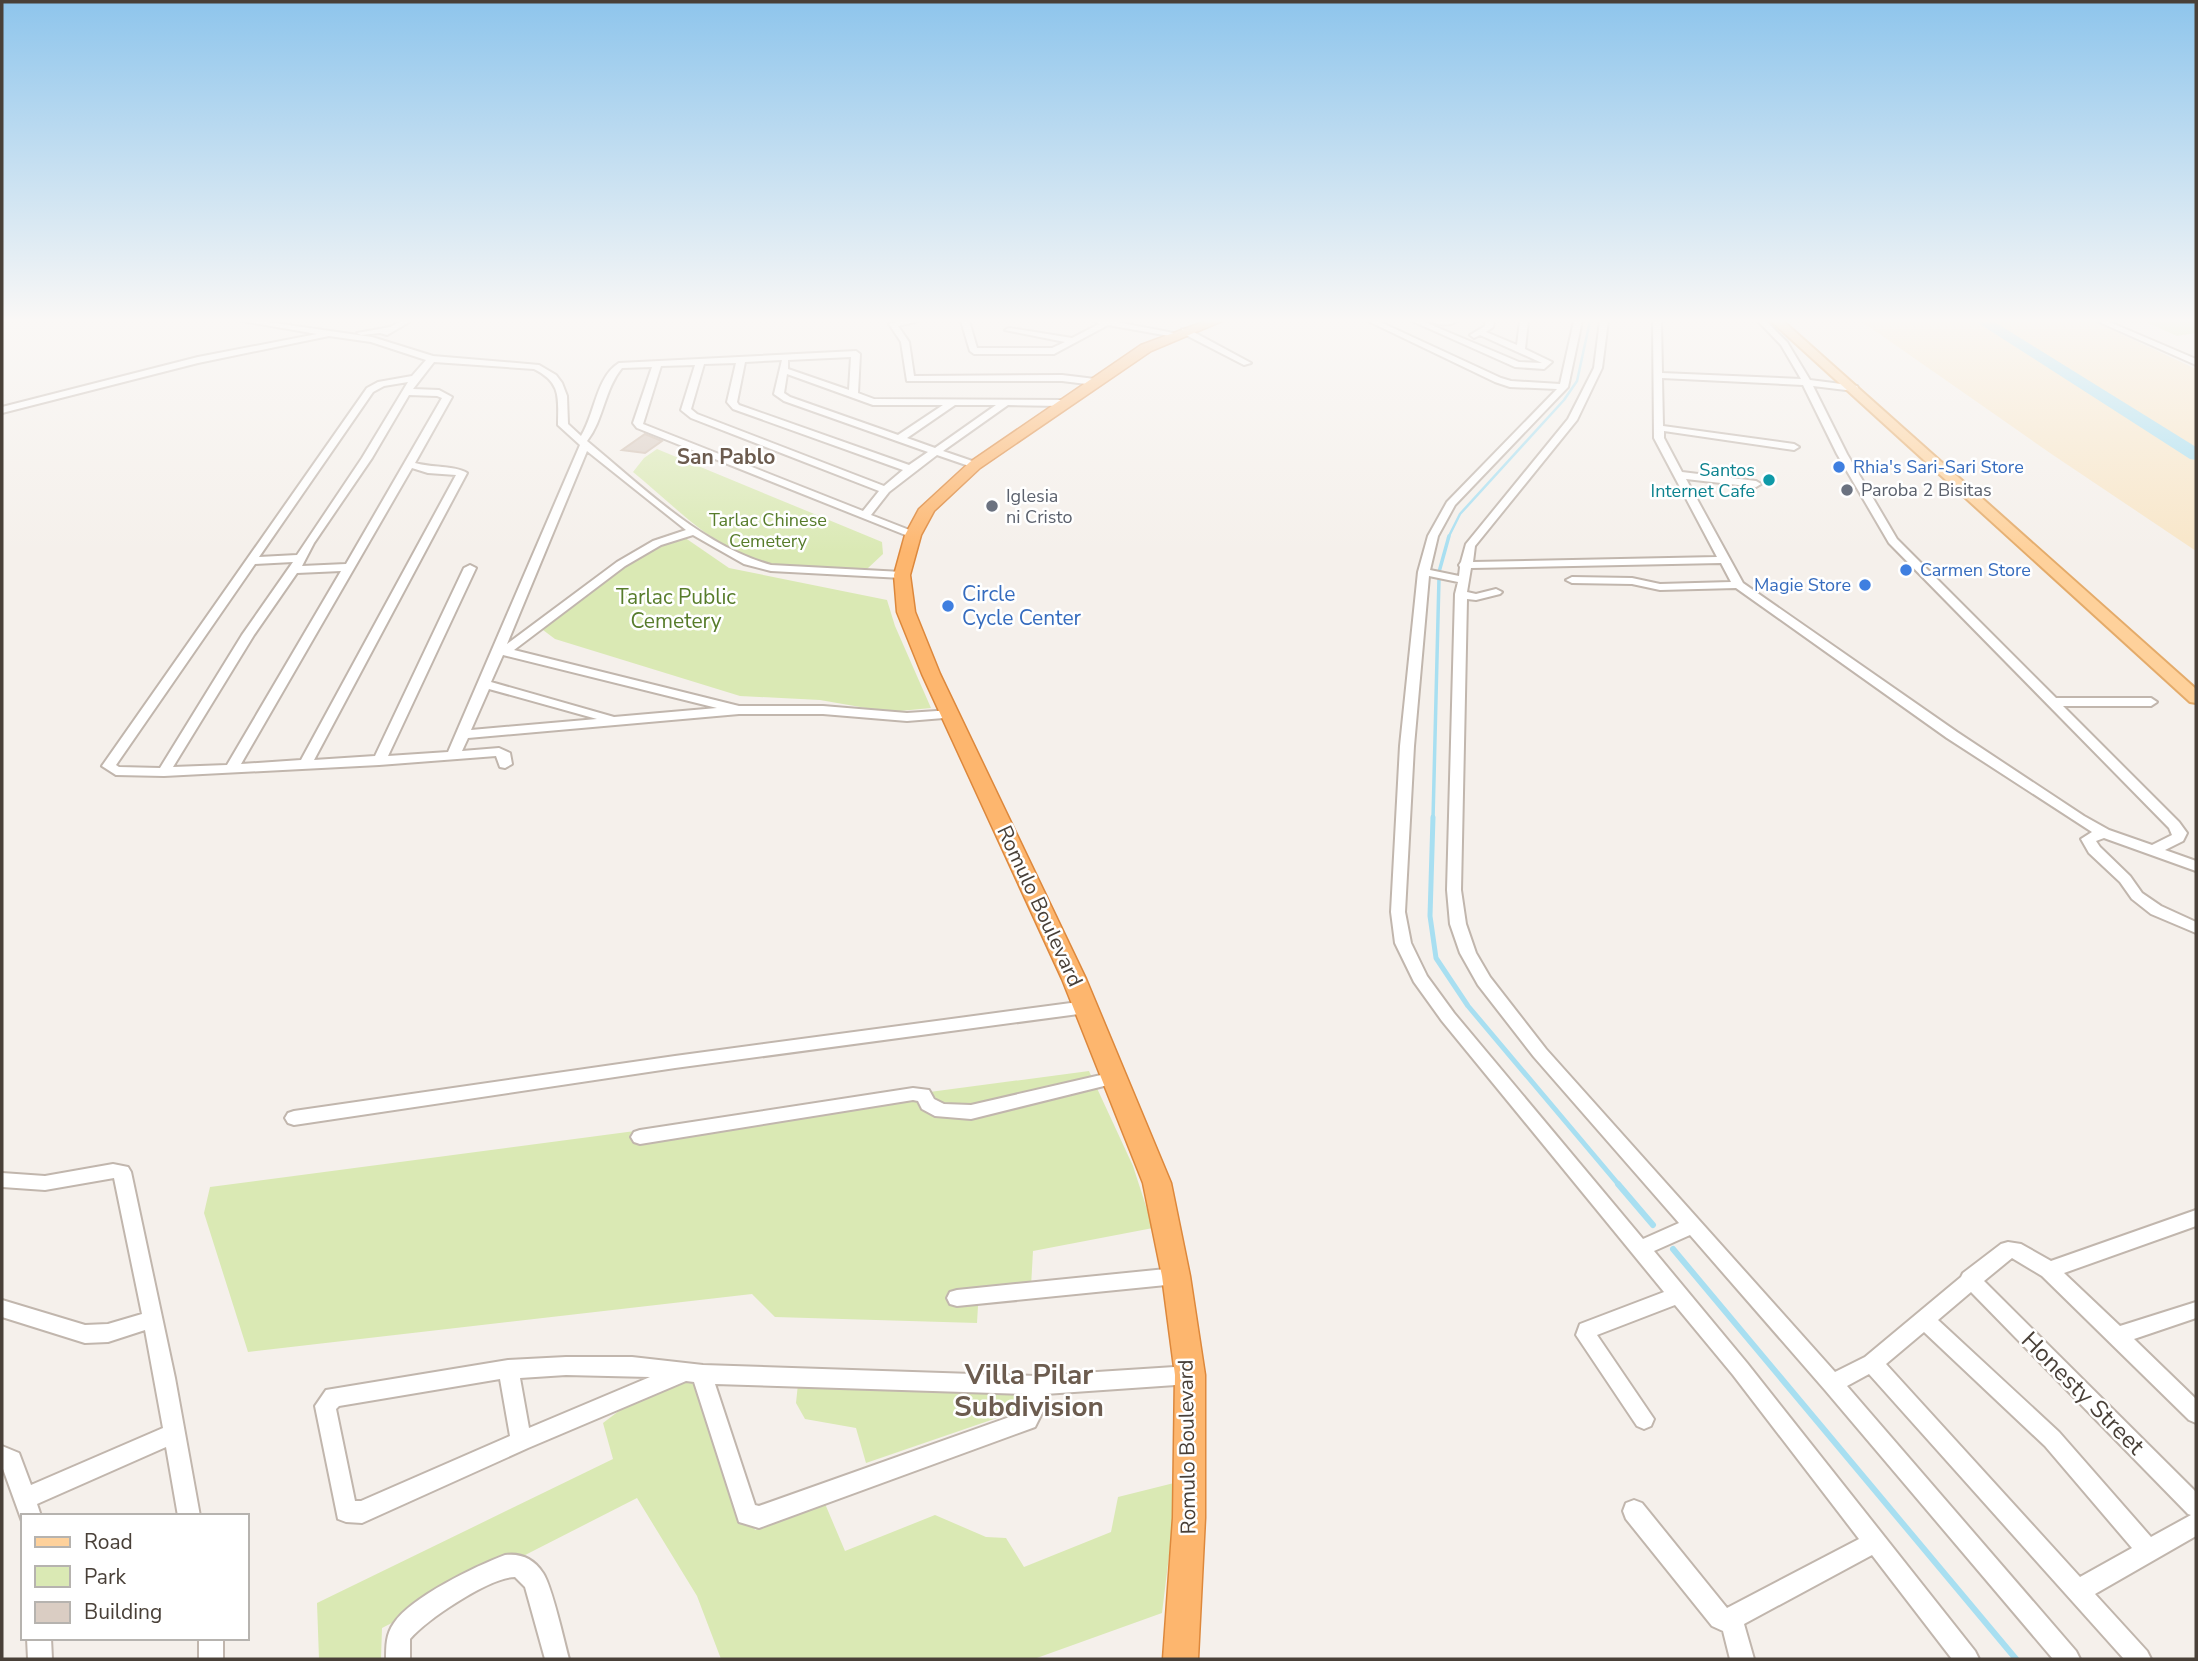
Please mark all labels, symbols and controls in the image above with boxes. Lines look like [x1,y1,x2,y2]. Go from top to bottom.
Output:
district label: San Pablo [677,443,775,471]
place label: Rhia's Sari-Sari Store [1853,455,2024,479]
place label: Santos Internet Cafe [1651,458,1755,503]
marker: Rhia's Sari-Sari Store [1831,459,1847,475]
marker: Santos Internet Cafe [1761,472,1777,488]
place label: Paroba 2 Bisitas [1861,478,1992,502]
marker: Paroba 2 Bisitas [1839,482,1855,498]
place label: Iglesia ni Cristo [1006,484,1073,529]
marker: Iglesia ni Cristo [984,498,1000,514]
park label: Tarlac Chinese Cemetery [709,508,827,553]
place label: Carmen Store [1920,558,2031,582]
marker: Carmen Store [1898,562,1914,578]
place label: Magie Store [1754,573,1851,597]
marker: Magie Store [1857,577,1873,593]
place label: Circle Cycle Center [962,580,1082,632]
park label: Tarlac Public Cemetery [616,583,736,635]
marker: Circle Cycle Center [940,598,956,614]
street label: Romulo Boulevard [990,821,1090,991]
street label: Honesty Street [2014,1324,2152,1462]
district label: Villa Pilar Subdivision [954,1356,1104,1426]
street label: Romulo Boulevard [1171,1359,1203,1535]
legend [21,1514,248,1640]
text: Road [84,1528,133,1556]
text: Park [84,1563,126,1591]
text: Building [84,1598,162,1626]

